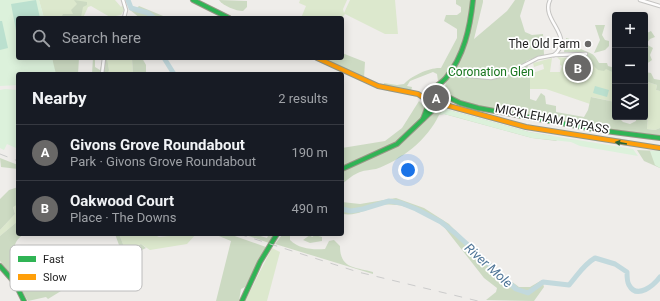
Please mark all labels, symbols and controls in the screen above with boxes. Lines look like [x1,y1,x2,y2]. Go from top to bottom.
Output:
map controls [612,12,648,120]
button: + [612,12,648,48]
search box [16,16,344,60]
icon: search [30,27,52,49]
text: Search here [62,29,141,47]
place label: The Old Farm [508,37,580,51]
marker: The Old Farm [583,39,593,49]
button: − [612,48,648,84]
pin: B [565,53,591,83]
park label: Coronation Glen [448,65,534,79]
pin: A [423,83,449,113]
button: layers [612,84,648,120]
text: Nearby [32,88,87,108]
text: 2 results [278,91,328,106]
street label: MICKLEHAM BYPASS [494,101,610,137]
text: Givons Grove Roundabout [70,136,245,154]
one-way arrow [615,139,627,145]
text: A [41,145,49,160]
text: 190 m [291,145,328,160]
text: Park · Givons Grove Roundabout [70,154,256,169]
your location [398,160,418,180]
text: Oakwood Court [70,192,174,210]
text: B [41,201,49,216]
text: 490 m [291,201,328,216]
text: Place · The Downs [70,210,176,225]
water label: River Mole [462,240,516,291]
legend [10,245,142,291]
text: Fast [43,253,65,266]
text: Slow [43,271,67,284]

